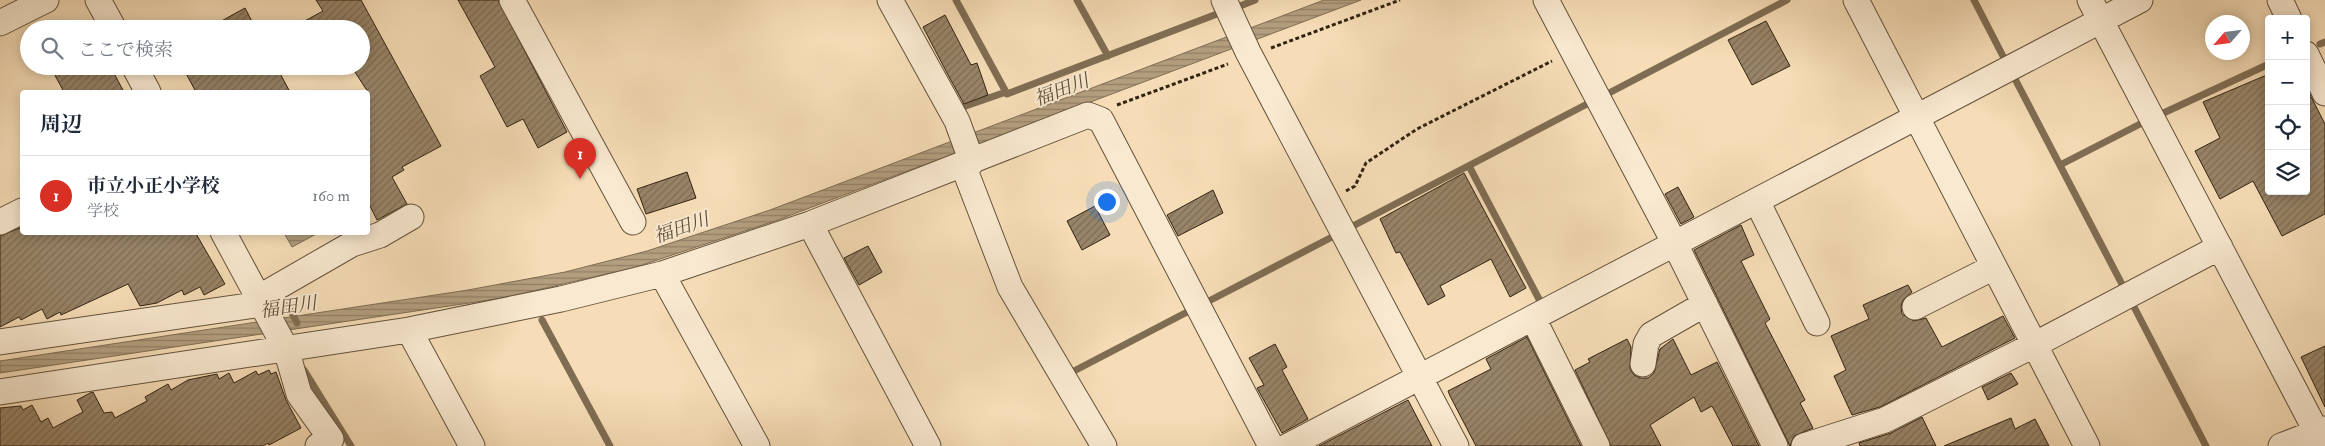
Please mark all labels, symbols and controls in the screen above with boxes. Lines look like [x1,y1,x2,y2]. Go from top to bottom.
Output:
north arrow [2205,15,2250,60]
map controls [2265,15,2310,195]
button: + [2265,15,2310,60]
search box [20,20,370,75]
icon: search [38,34,66,62]
text: ここで検索 [78,38,173,62]
button: − [2265,60,2310,105]
water label: 福田川 [1030,68,1094,111]
button: locate [2265,105,2310,150]
text: 周辺 [40,111,82,138]
pin: 1 [564,138,596,179]
button: layers [2265,150,2310,195]
text: 市立小正小学校 [87,174,220,198]
text: 1 [53,186,59,206]
text: 160 m [312,186,350,206]
your location [1094,189,1120,215]
text: 学校 [87,201,119,221]
water label: 福田川 [650,207,714,249]
water label: 福田川 [258,291,320,323]

